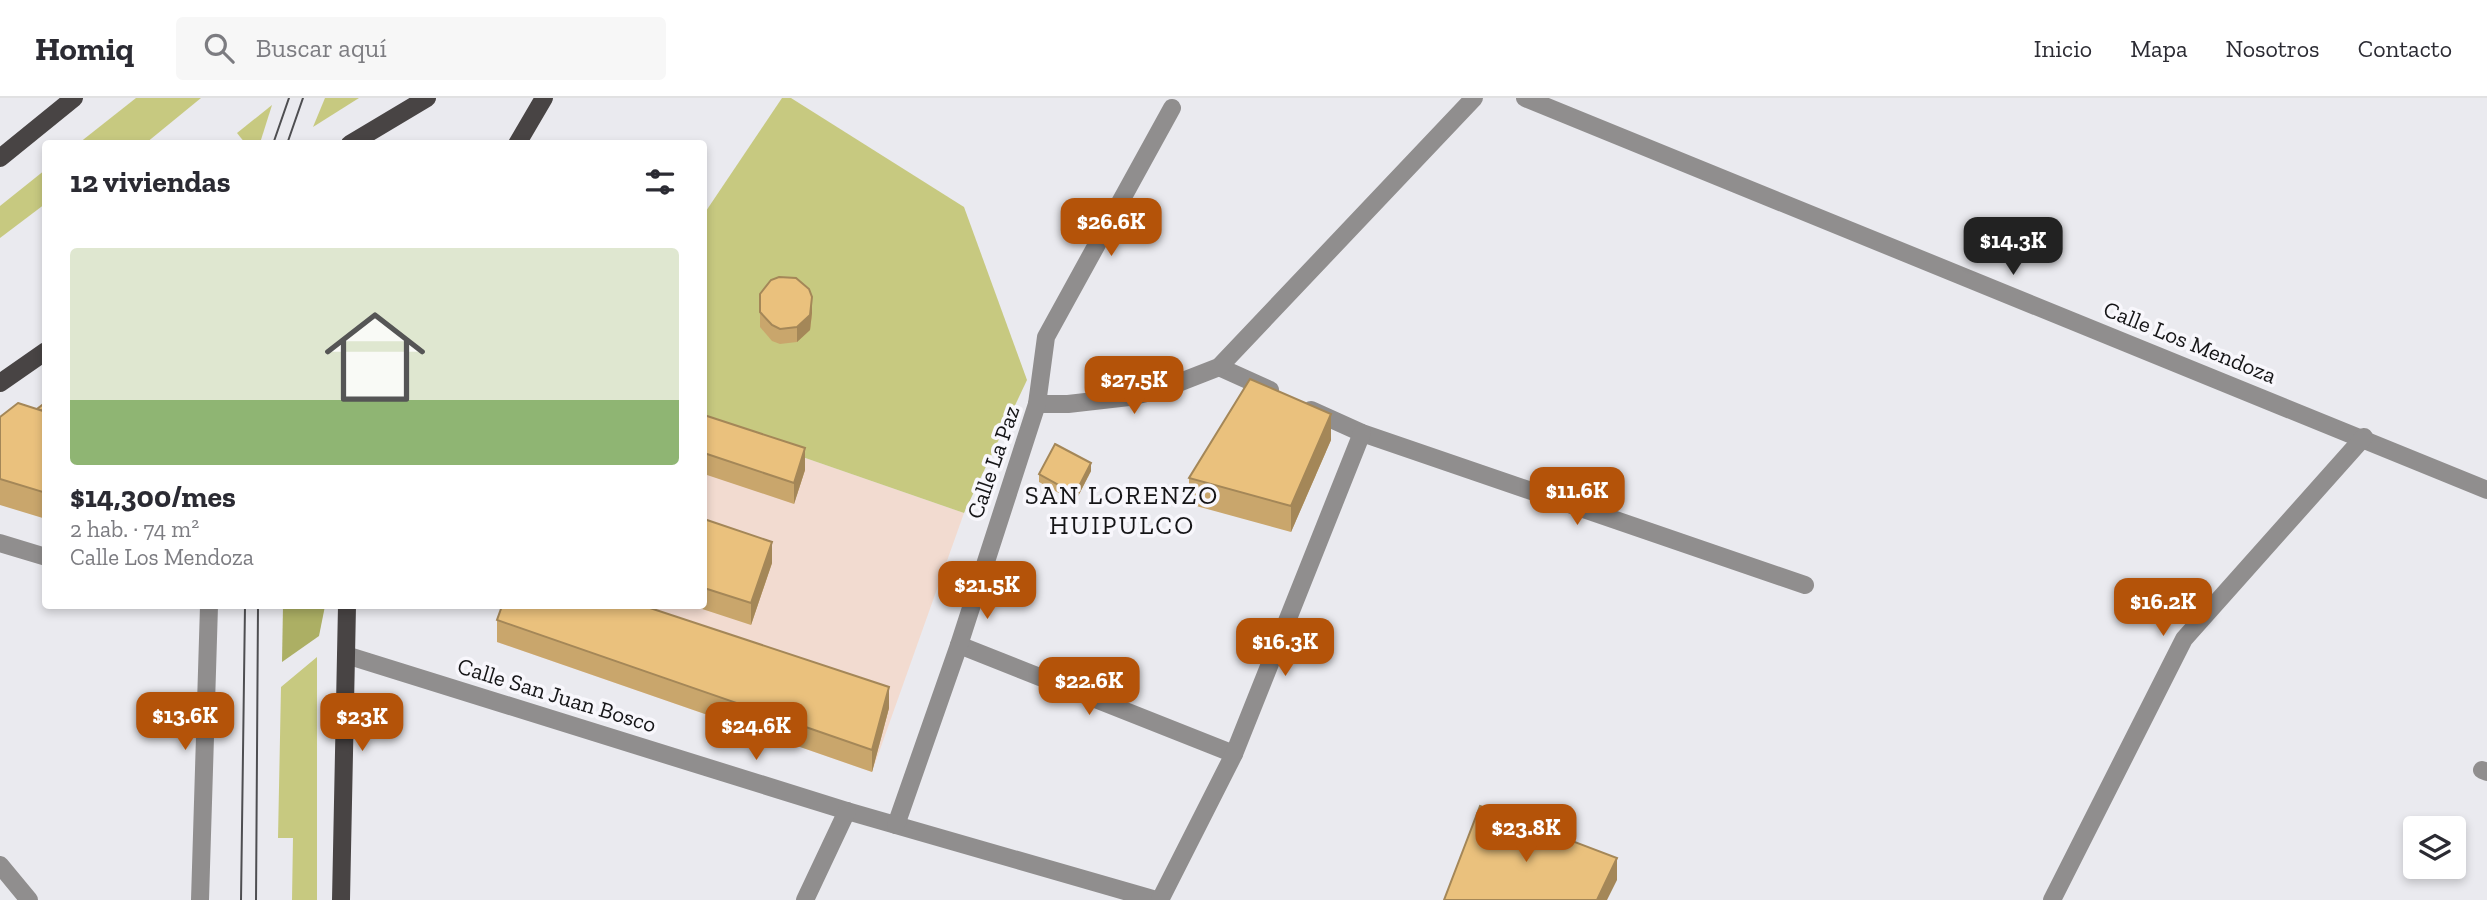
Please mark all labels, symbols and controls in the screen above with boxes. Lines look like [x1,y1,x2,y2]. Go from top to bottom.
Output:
search box [176,17,666,80]
text: Homiq [35,29,134,68]
icon: search [200,29,238,67]
text: Buscar aquí [256,32,387,64]
text: Inicio [2034,34,2092,63]
text: Mapa [2130,34,2187,63]
text: Nosotros [2225,34,2320,63]
text: Contacto [2358,34,2452,63]
icon: filters [641,163,679,201]
text: 12 viviendas [70,164,231,200]
pin: $26.6K [1054,198,1168,258]
text: $26.6K [1077,207,1145,235]
pin: $14.3K [1956,218,2070,277]
text: $14.3K [1980,226,2046,254]
icon: home [312,294,438,420]
street label: Calle Los Mendoza [2100,295,2280,389]
pin: $27.5K [1077,356,1191,416]
text: $27.5K [1101,365,1167,393]
street label: Calle La Paz [961,401,1026,522]
pin: $11.6K [1520,468,1634,527]
text: $11.6K [1546,476,1608,504]
text: $14,300/mes [70,479,236,515]
district label: SAN LORENZO HUIPULCO [1025,479,1219,541]
text: 2 hab. · 74 m² [70,515,199,543]
text: Calle Los Mendoza [70,543,254,571]
pin: $21.5K [930,561,1044,621]
text: $21.5K [954,570,1020,598]
pin: $16.2K [2106,578,2220,638]
text: $16.2K [2130,587,2196,615]
pin: $16.3K [1228,618,1342,678]
text: $16.3K [1252,627,1318,655]
street label: Calle San Juan Bosco [454,651,660,739]
pin: $22.6K [1032,658,1146,717]
text: $22.6K [1055,666,1123,694]
pin: $13.6K [128,692,242,752]
pin: $23K [321,694,403,753]
text: $13.6K [152,701,218,729]
text: $23K [336,702,388,730]
pin: $24.6K [699,702,813,762]
text: $24.6K [721,711,791,739]
pin: $23.8K [1469,804,1583,864]
text: $23.8K [1491,813,1561,841]
map controls [2403,816,2466,879]
button: layers [2403,816,2466,879]

